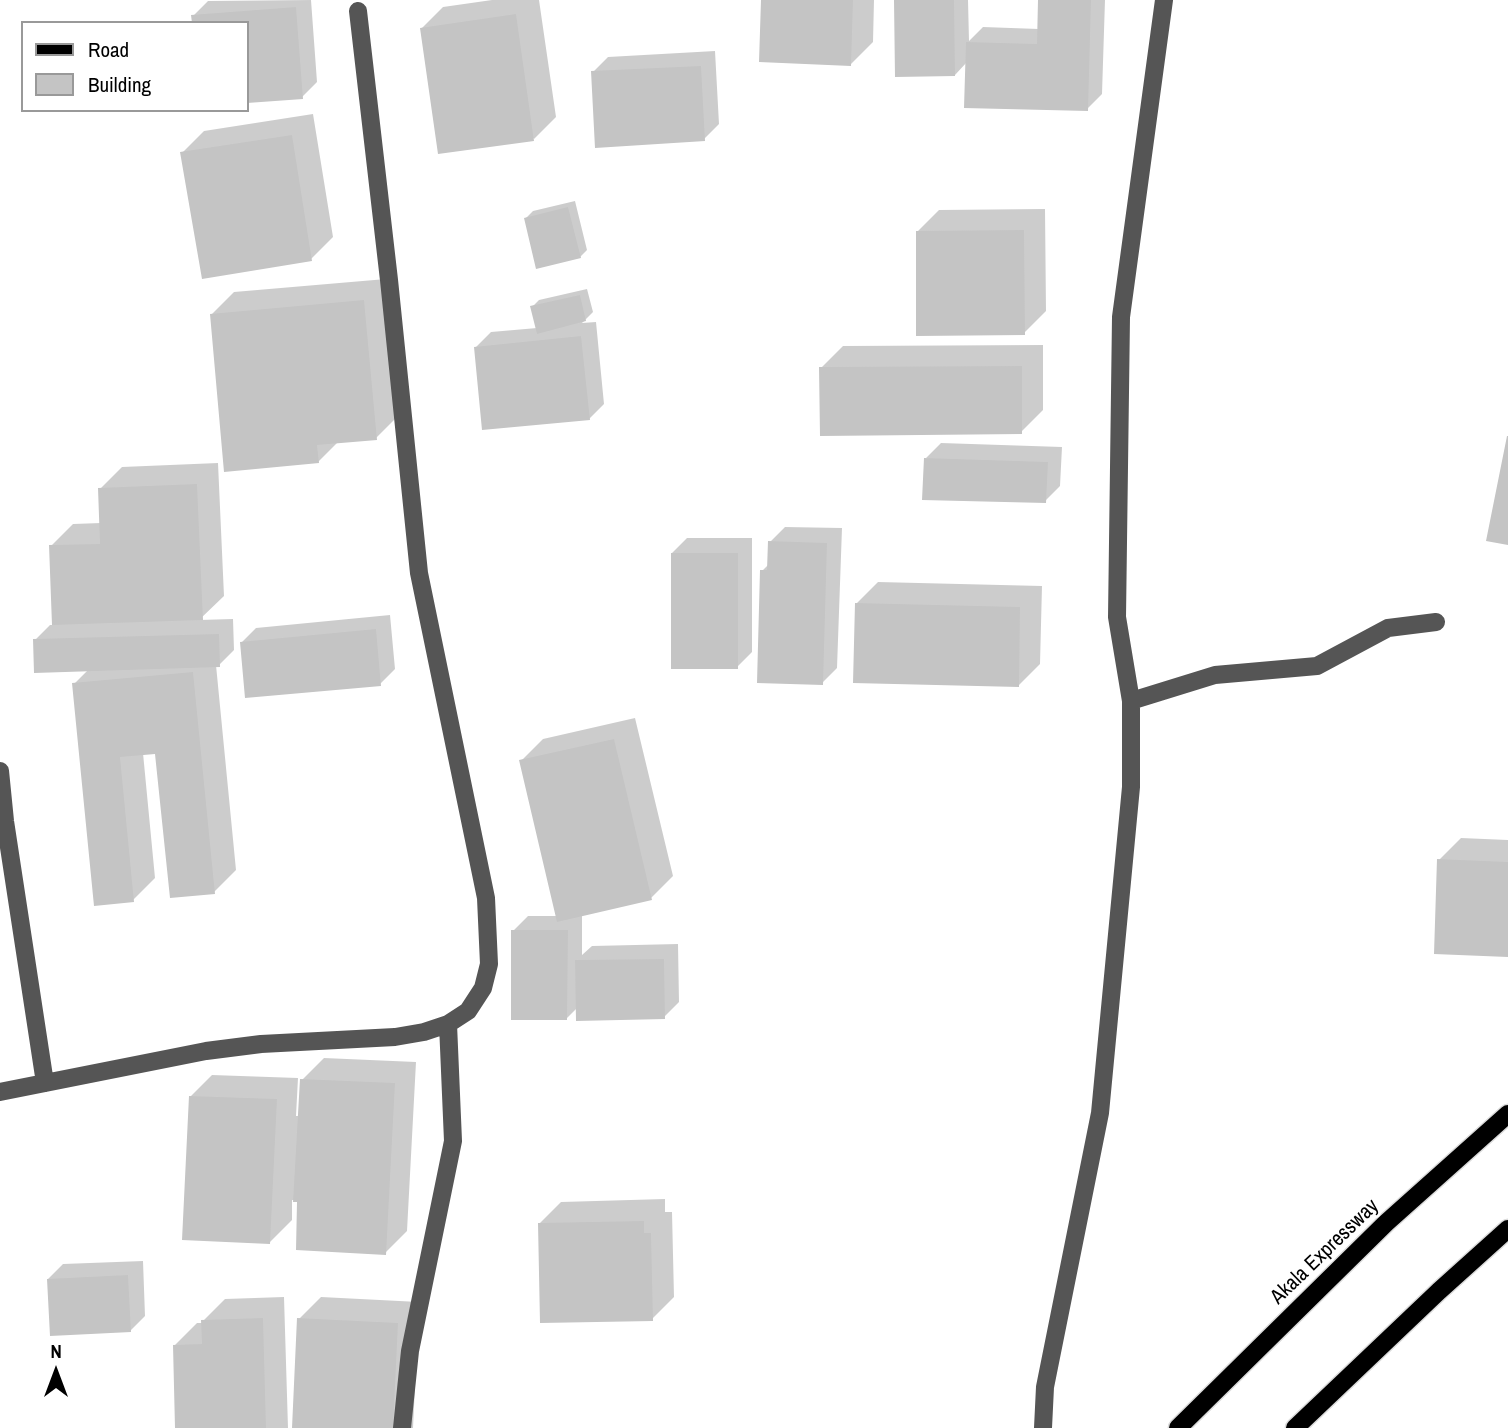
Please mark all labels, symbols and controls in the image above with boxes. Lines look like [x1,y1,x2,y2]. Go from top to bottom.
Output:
legend [21,21,248,112]
text: Road [88,35,129,64]
text: Building [88,70,151,99]
street label: Akala Expressway [1266,1194,1384,1310]
north arrow [21,1337,91,1407]
text: N [50,1338,62,1364]

